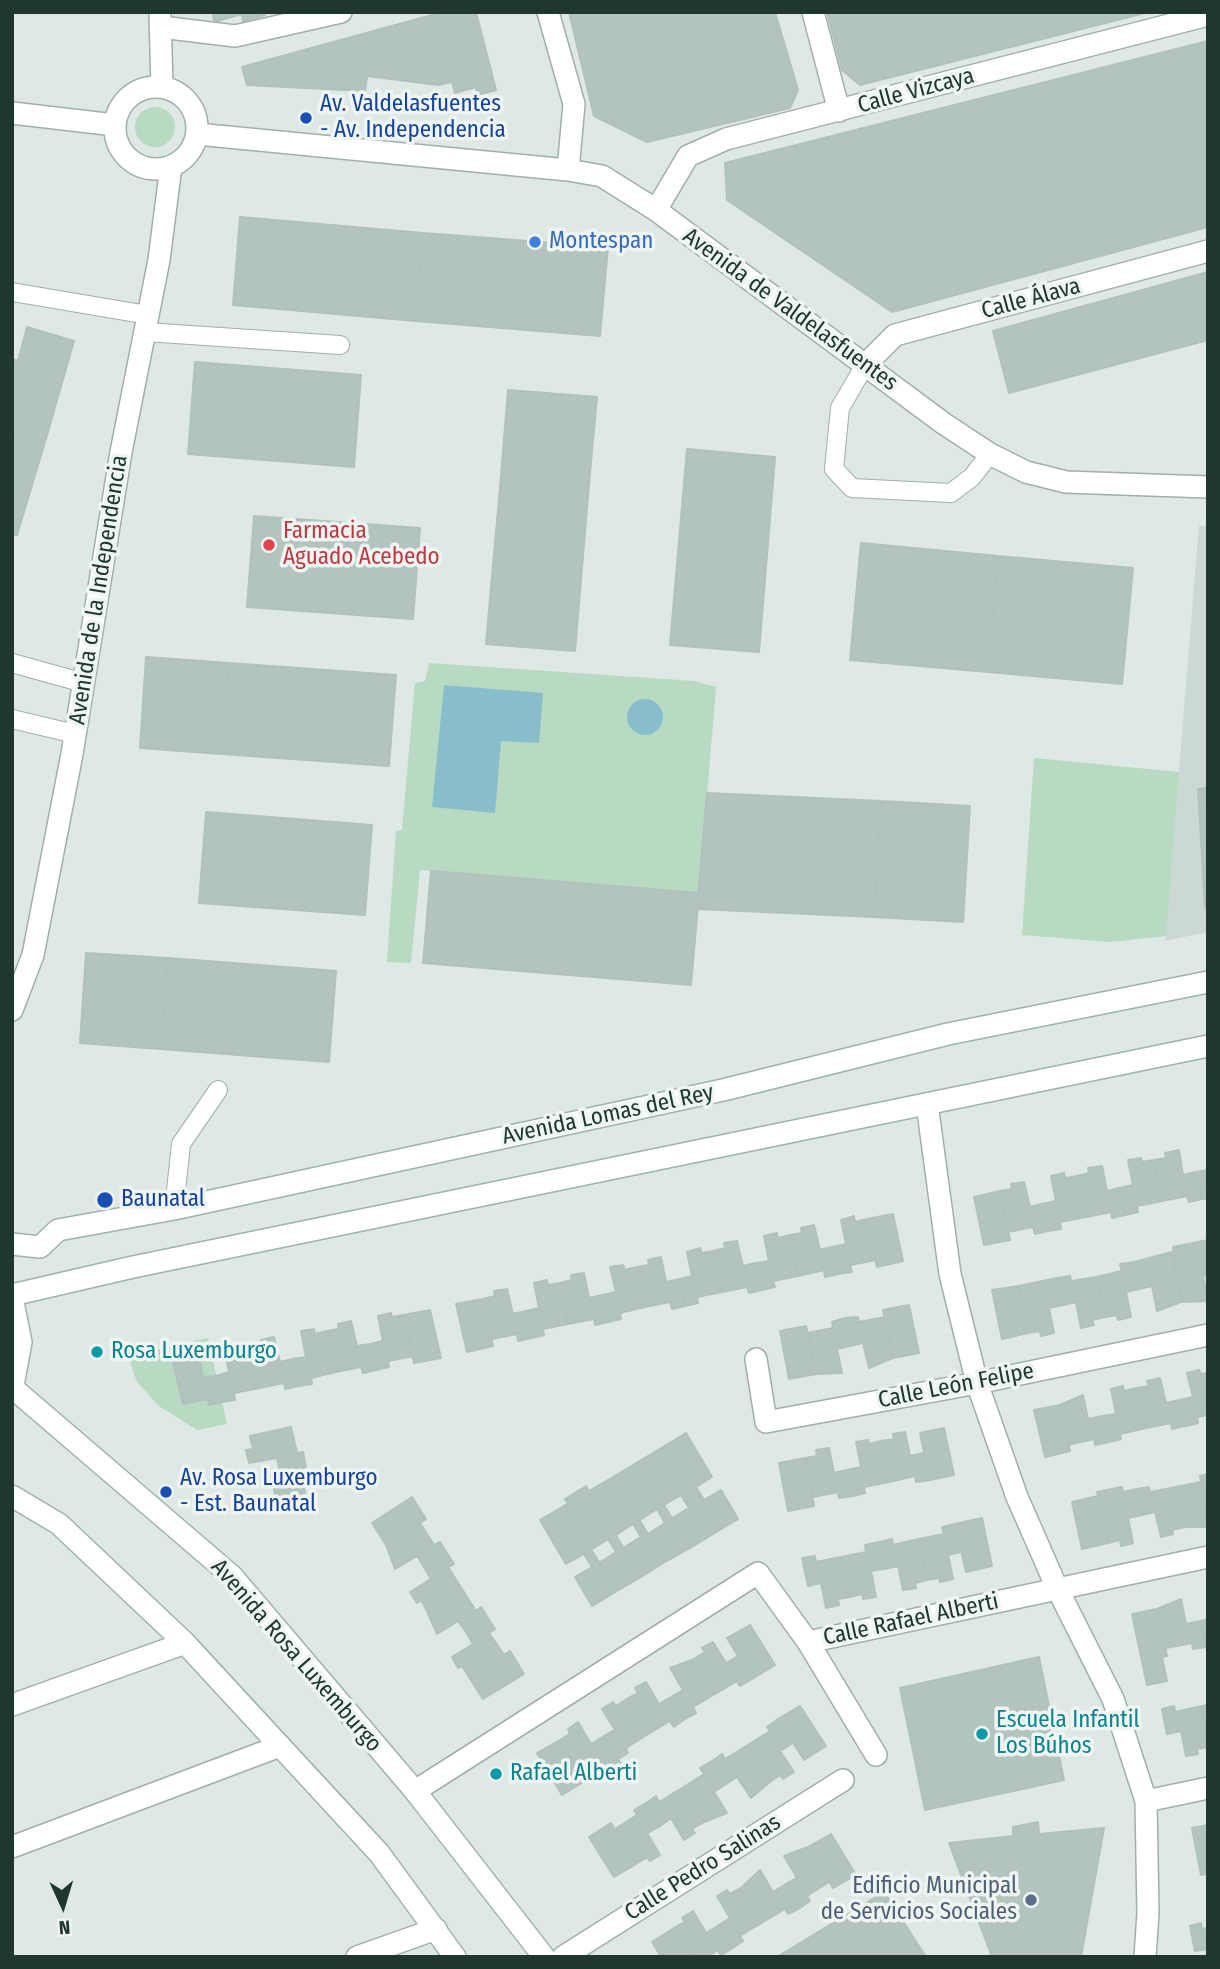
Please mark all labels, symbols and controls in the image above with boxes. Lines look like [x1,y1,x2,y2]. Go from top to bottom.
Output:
street label: Calle Vizcaya [855,62,977,120]
place label: Av. Valdelasfuentes - Av. Independencia [320,91,506,145]
marker: Av. Valdelasfuentes - Av. Independencia [298,110,314,126]
street label: Avenida de Valdelasfuentes [677,223,903,397]
place label: Montespan [549,228,653,256]
marker: Montespan [527,234,543,250]
street label: Calle Álava [978,273,1084,325]
street label: Avenida de la Independencia [64,453,134,727]
place label: Farmacia Aguado Acebedo [283,518,440,572]
marker: Farmacia Aguado Acebedo [261,537,277,553]
street label: Avenida Lomas del Rey [500,1079,716,1151]
place label: Baunatal [121,1186,205,1214]
marker: Baunatal [95,1190,115,1210]
place label: Rosa Luxemburgo [111,1338,277,1366]
marker: Rosa Luxemburgo [89,1344,105,1360]
street label: Calle León Felipe [876,1357,1036,1415]
place label: Av. Rosa Luxemburgo - Est. Baunatal [180,1465,378,1519]
marker: Av. Rosa Luxemburgo - Est. Baunatal [158,1484,174,1500]
street label: Avenida Rosa Luxemburgo [205,1554,387,1758]
street label: Calle Rafael Alberti [821,1588,1001,1652]
place label: Escuela Infantil Los Búhos [996,1707,1140,1761]
marker: Escuela Infantil Los Búhos [974,1726,990,1742]
place label: Rafael Alberti [510,1760,637,1788]
marker: Rafael Alberti [488,1766,504,1782]
street label: Calle Pedro Salinas [620,1809,786,1927]
north arrow [28,1871,98,1941]
place label: Edificio Municipal de Servicios Sociales [821,1873,1017,1927]
marker: Edificio Municipal de Servicios Sociales [1023,1892,1039,1908]
text: N [58,1916,71,1939]

